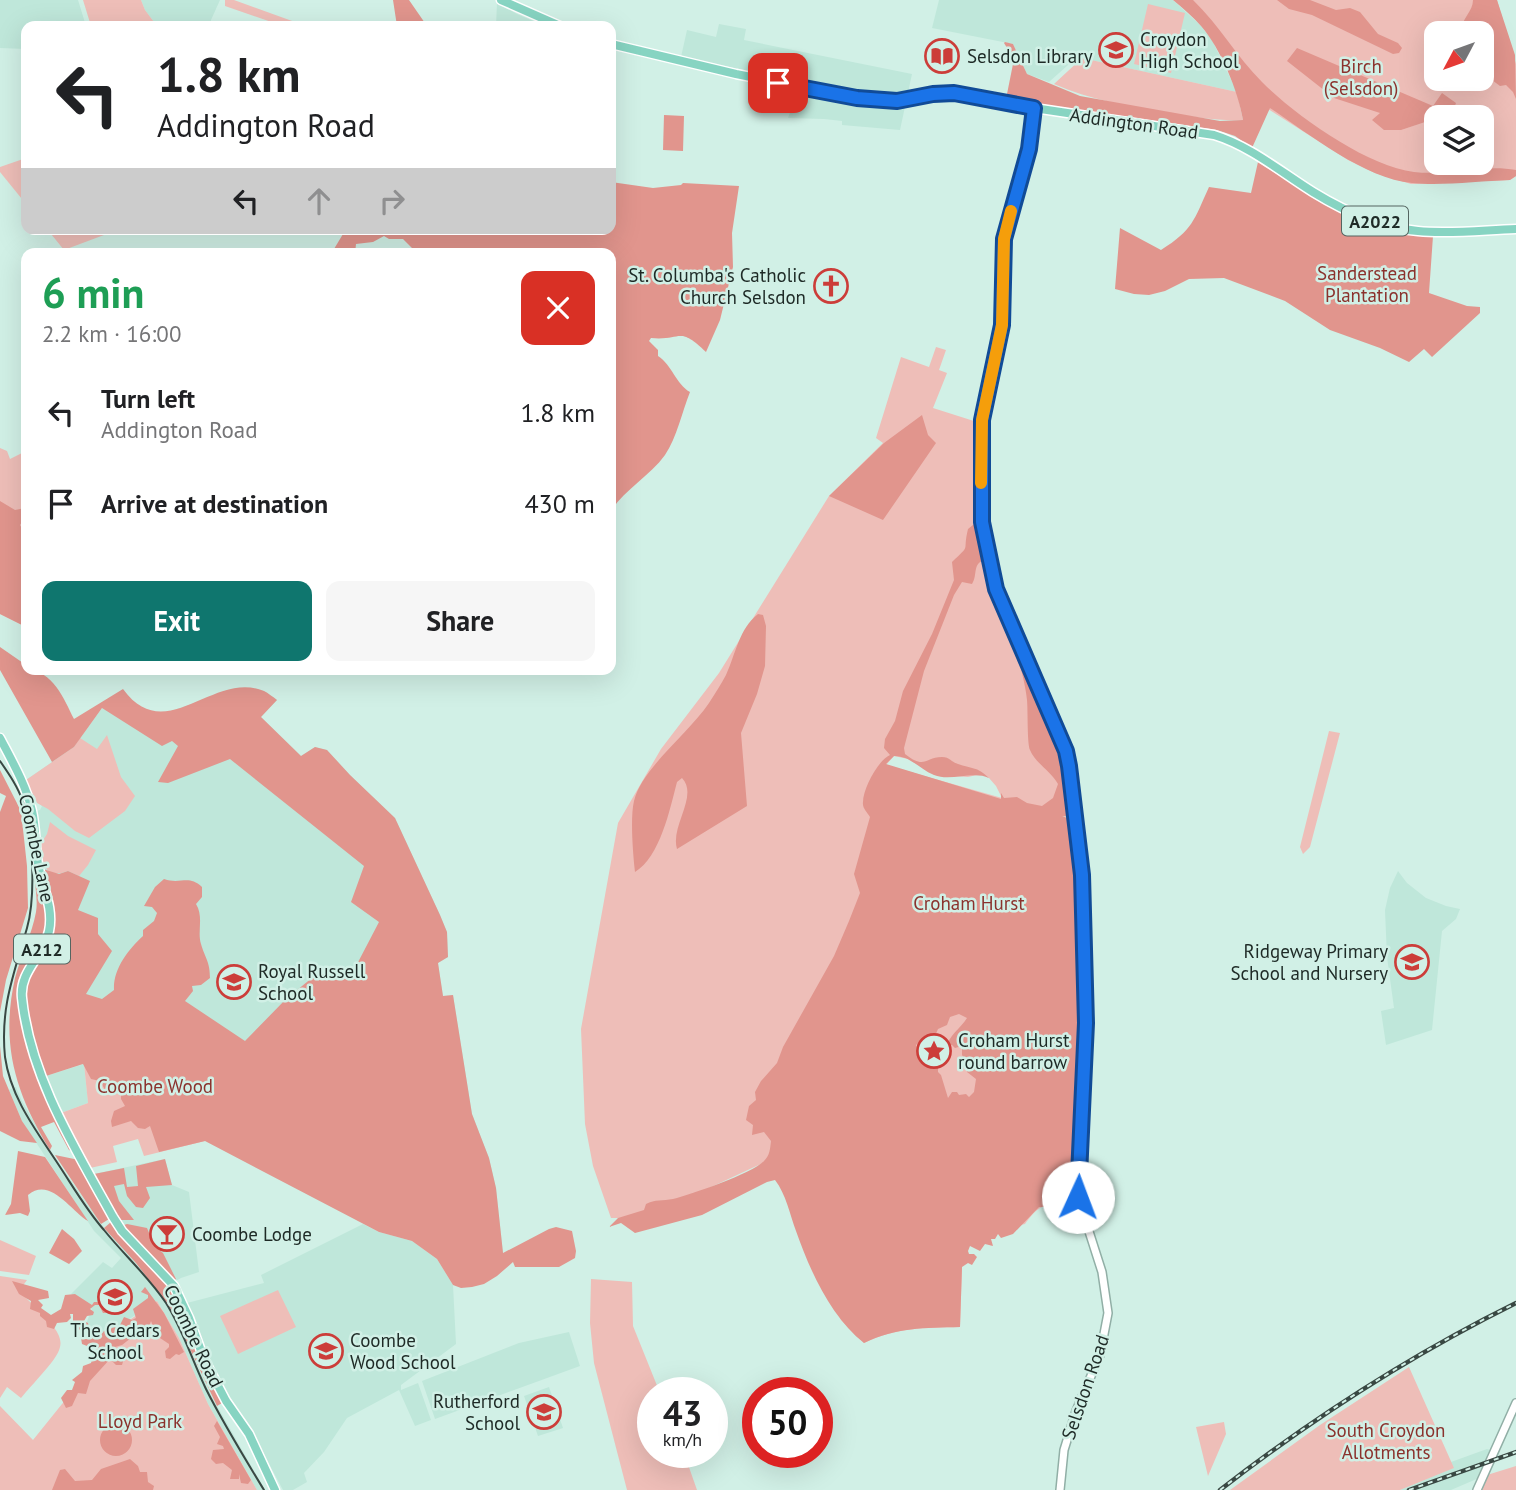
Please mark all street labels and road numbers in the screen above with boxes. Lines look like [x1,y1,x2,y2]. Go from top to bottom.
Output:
street label: Addington Road [1068,102,1200,144]
road number: A2022 [1342,206,1408,236]
street label: Coombe Lane [14,792,60,904]
road number: A212 [14,934,70,964]
street label: Coombe Road [159,1281,229,1391]
street label: Selsdon Road [1056,1331,1114,1443]

